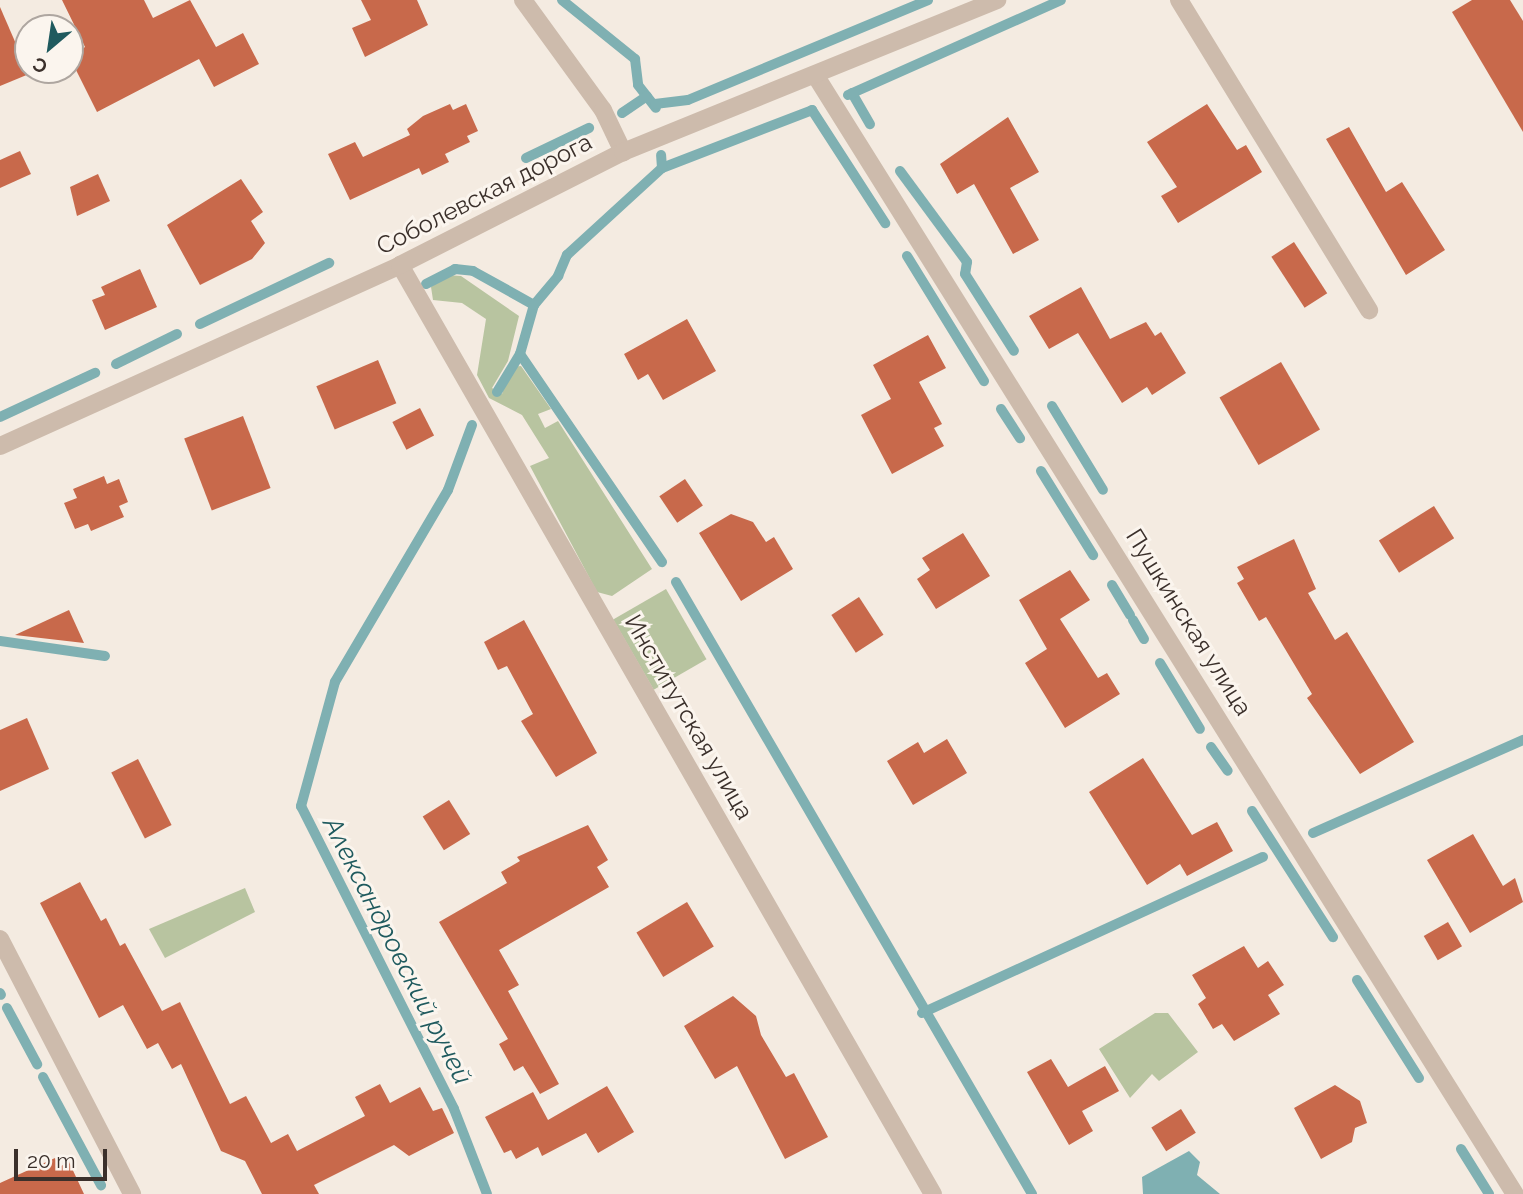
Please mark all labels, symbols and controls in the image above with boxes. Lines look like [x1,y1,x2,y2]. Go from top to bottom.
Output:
north arrow [14,14,84,84]
text: С [29,53,51,78]
street label: Соболевская дорога [372,127,596,261]
street label: Пушкинская улица [1120,523,1258,721]
street label: Институтская улица [618,609,760,825]
water label: Александровский ручей [316,812,478,1090]
scale bar [18,1134,110,1178]
text: 20 m [27,1148,75,1173]

